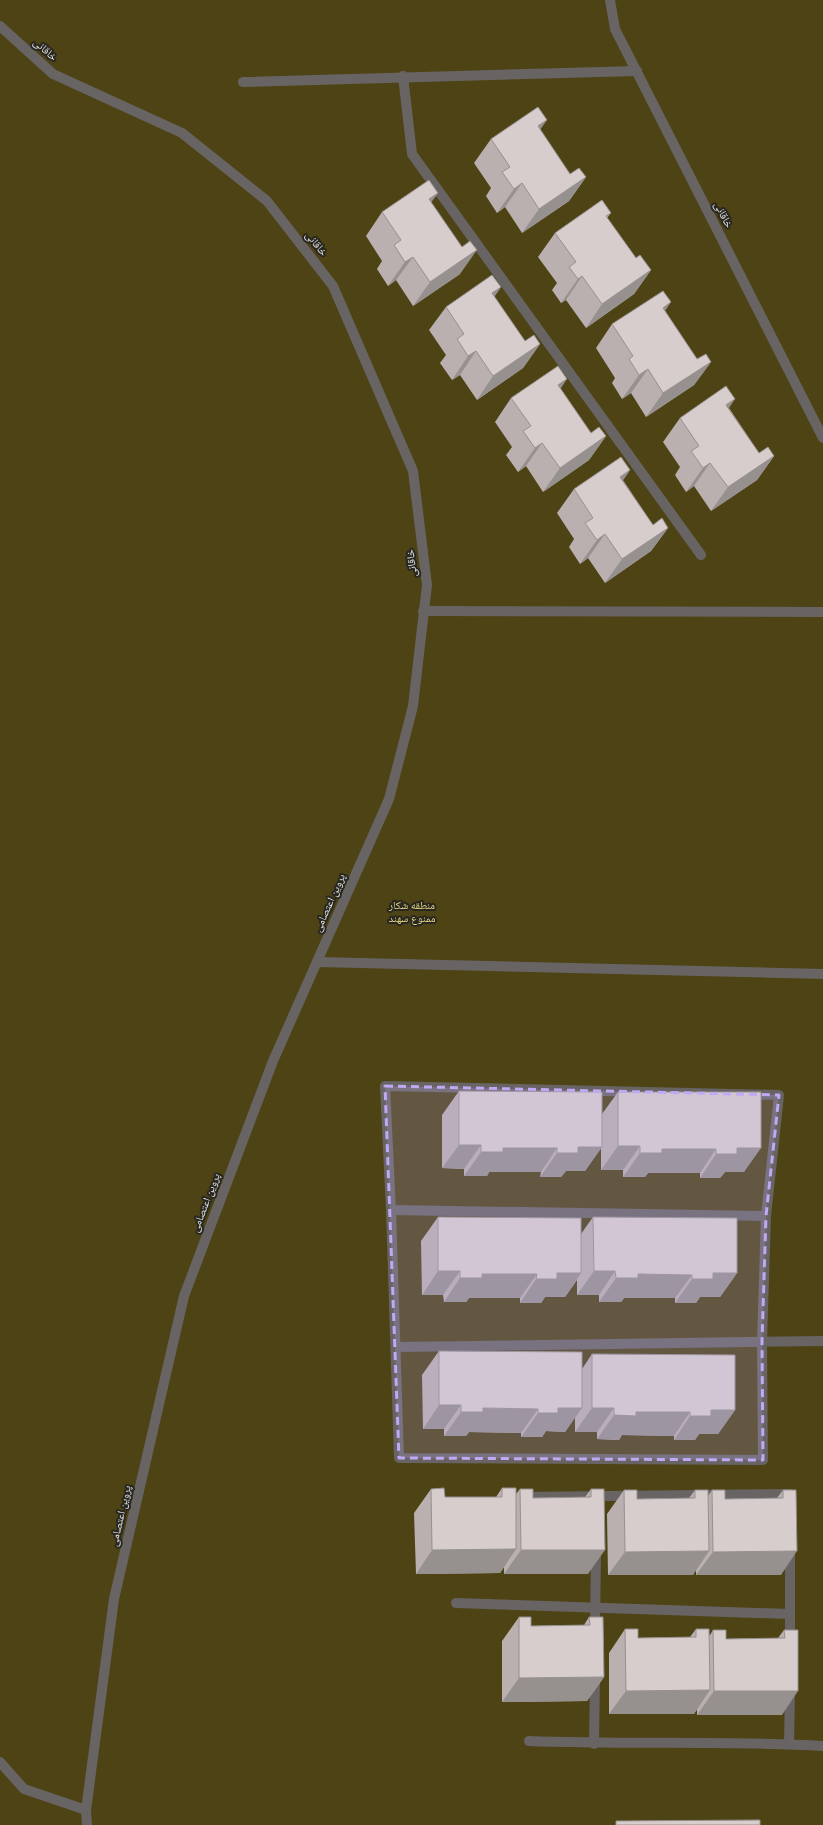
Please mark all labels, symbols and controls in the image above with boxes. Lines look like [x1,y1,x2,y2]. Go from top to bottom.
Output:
street label: خاقانی [30,36,60,64]
street label: خاقانی [710,199,736,231]
street label: خاقانی [302,229,330,259]
street label: خاقانی [403,548,421,578]
street label: پروین اعتصامی [311,872,349,934]
park label: منطقه شکار ممنوع سهند [388,899,436,926]
street label: پروین اعتصامی [188,1171,224,1235]
street label: پروین اعتصامی [107,1484,135,1548]

